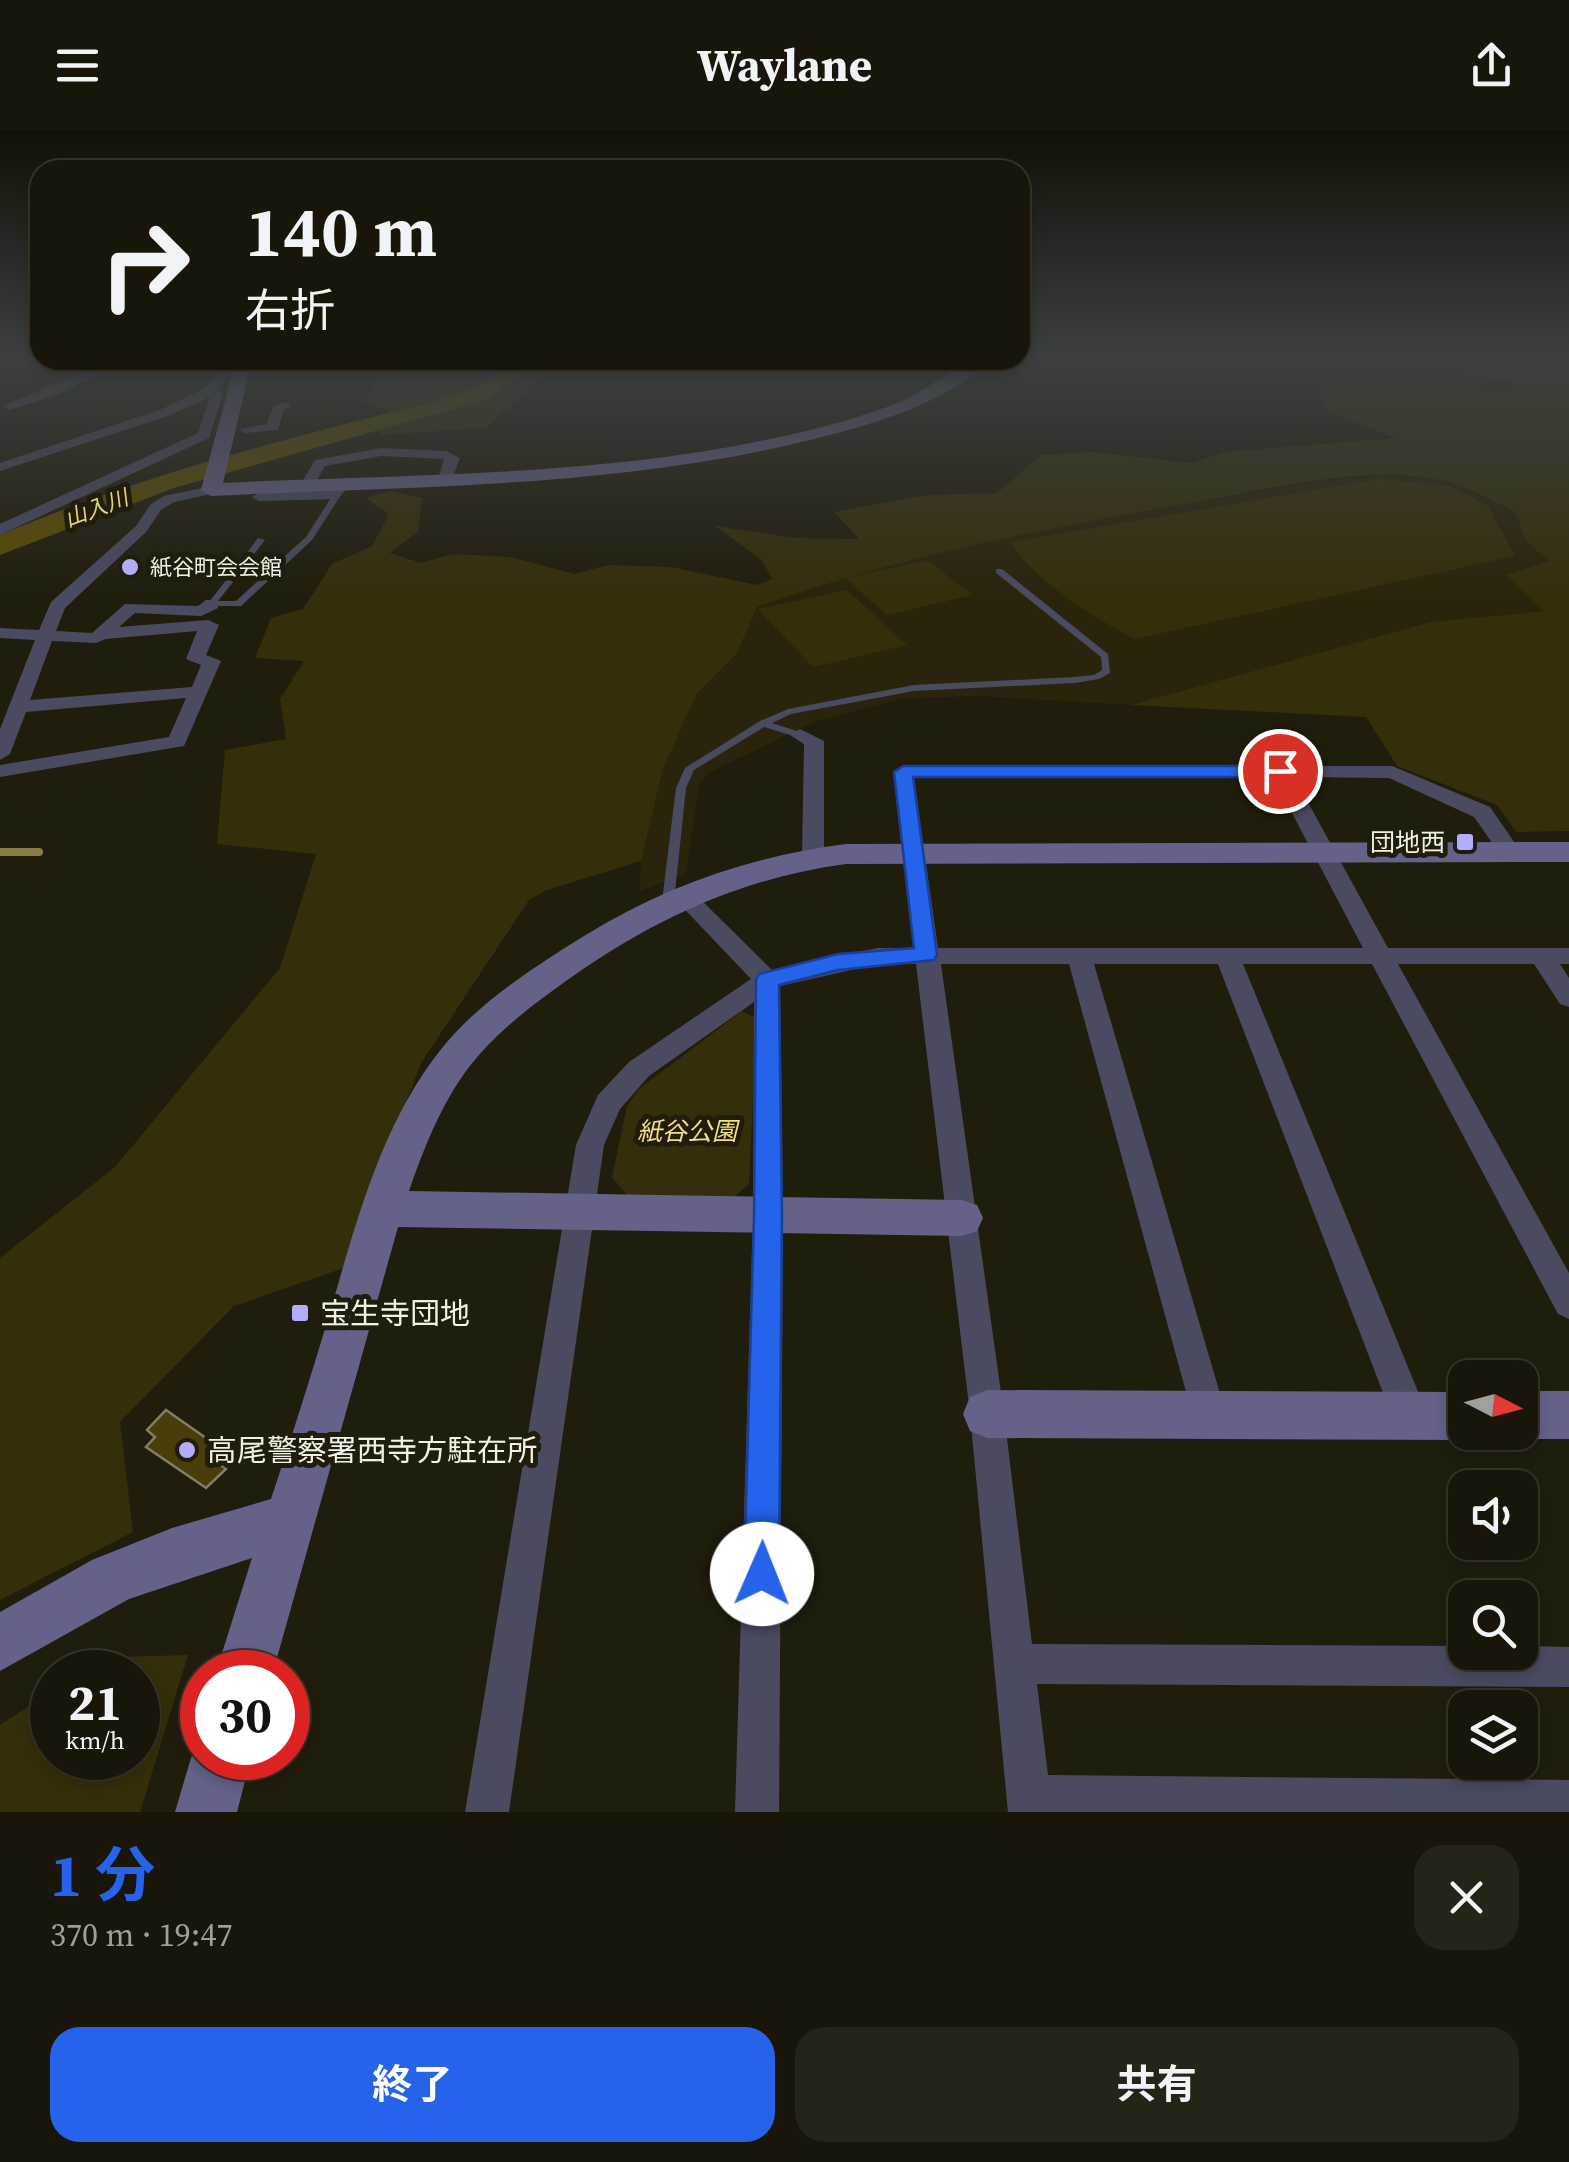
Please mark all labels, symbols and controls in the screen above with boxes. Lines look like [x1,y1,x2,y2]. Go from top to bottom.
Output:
text: Waylane [697,34,872,96]
icon: menu [50,38,105,93]
icon: share [1464,38,1519,93]
text: 140 m [245,183,437,279]
icon: right [80,200,210,330]
text: 右折 [245,279,335,341]
water label: 山入川 [60,481,134,534]
place label: 紙谷町会会館 [150,552,282,582]
marker: 紙谷町会会館 [119,556,141,578]
pin [1238,729,1323,814]
icon: arrive [1253,744,1308,799]
place label: 団地西 [1370,825,1445,859]
marker: 団地西 [1454,831,1476,853]
park label: 紙谷公園 [637,1114,740,1148]
place label: 宝生寺団地 [320,1293,470,1334]
marker: 宝生寺団地 [289,1302,311,1324]
north arrow [1448,1360,1538,1450]
map controls [1448,1360,1538,1780]
place label: 高尾警察署西寺方駐在所 [207,1430,537,1471]
marker: 高尾警察署西寺方駐在所 [176,1439,198,1461]
button: sound [1448,1470,1538,1560]
position arrow [710,1522,814,1626]
button: search [1448,1580,1538,1670]
speed limit sign: 30 [180,1650,310,1780]
text: 21 [68,1668,122,1737]
button: layers [1448,1690,1538,1780]
text: km/h [65,1723,125,1757]
text: 1 分 [50,1834,155,1916]
button: close [1414,1845,1519,1950]
text: 370 m · 19:47 [50,1913,232,1957]
button: 終了 [50,2027,775,2142]
button: 共有 [795,2027,1519,2142]

